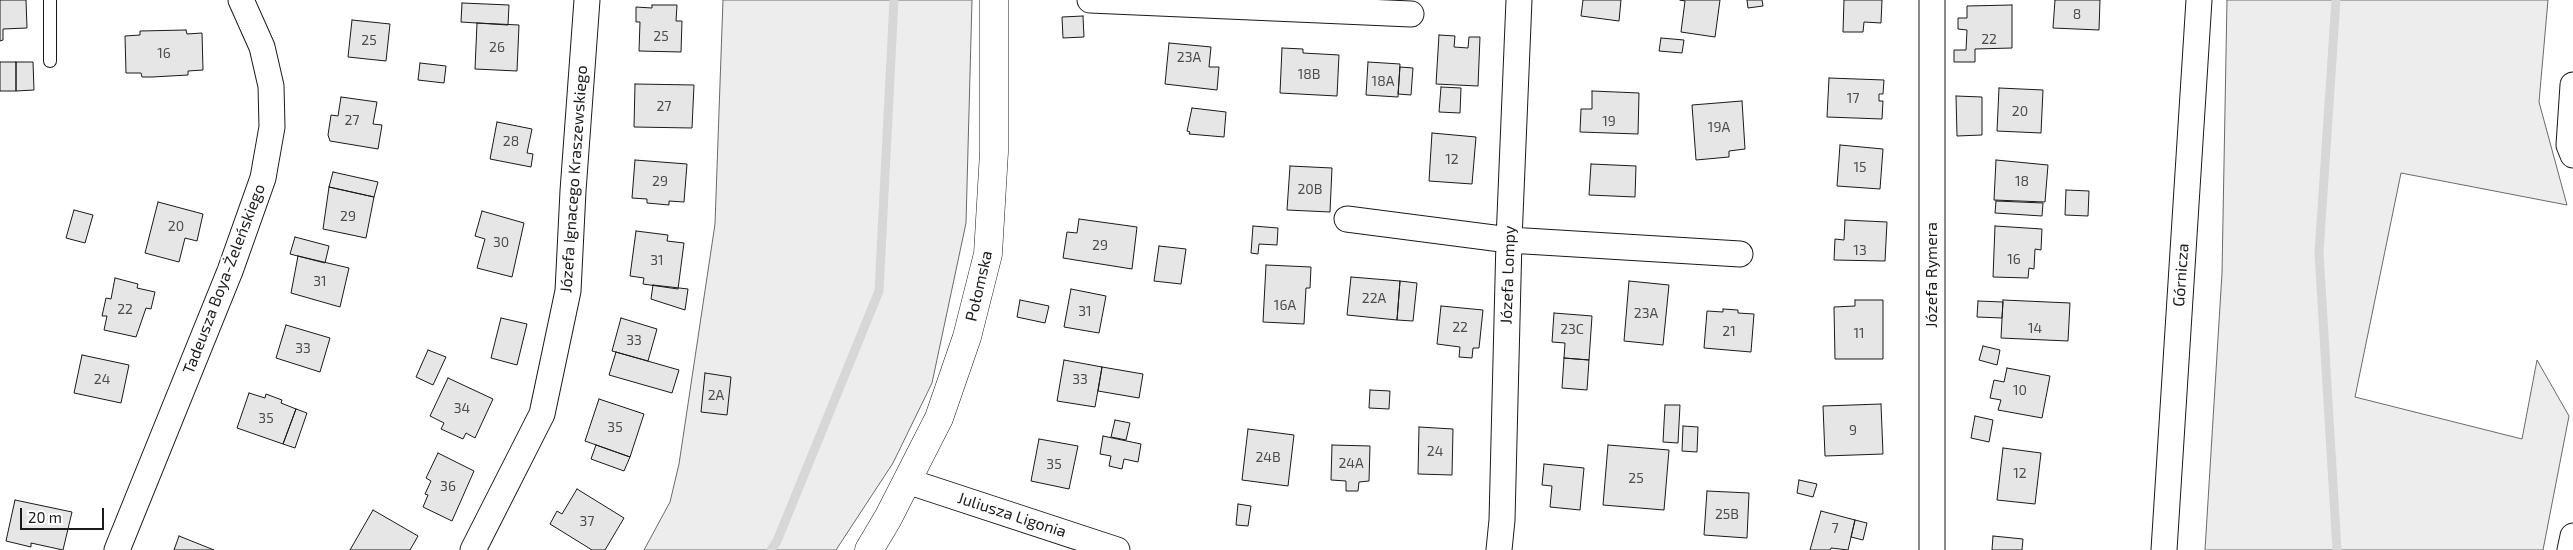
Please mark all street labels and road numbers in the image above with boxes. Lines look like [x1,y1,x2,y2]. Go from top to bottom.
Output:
street label: Józefa Ignacego Kraszewskiego [556,65,592,293]
street label: Tadeusza Boya-Żeleńskiego [179,181,269,377]
street label: Józefa Rymera [1922,222,1942,328]
street label: Józefa Lompy [1497,225,1519,325]
street label: Górnicza [2169,243,2193,307]
street label: Połomska [962,249,996,323]
street label: Juliusza Ligonia [955,488,1069,542]

